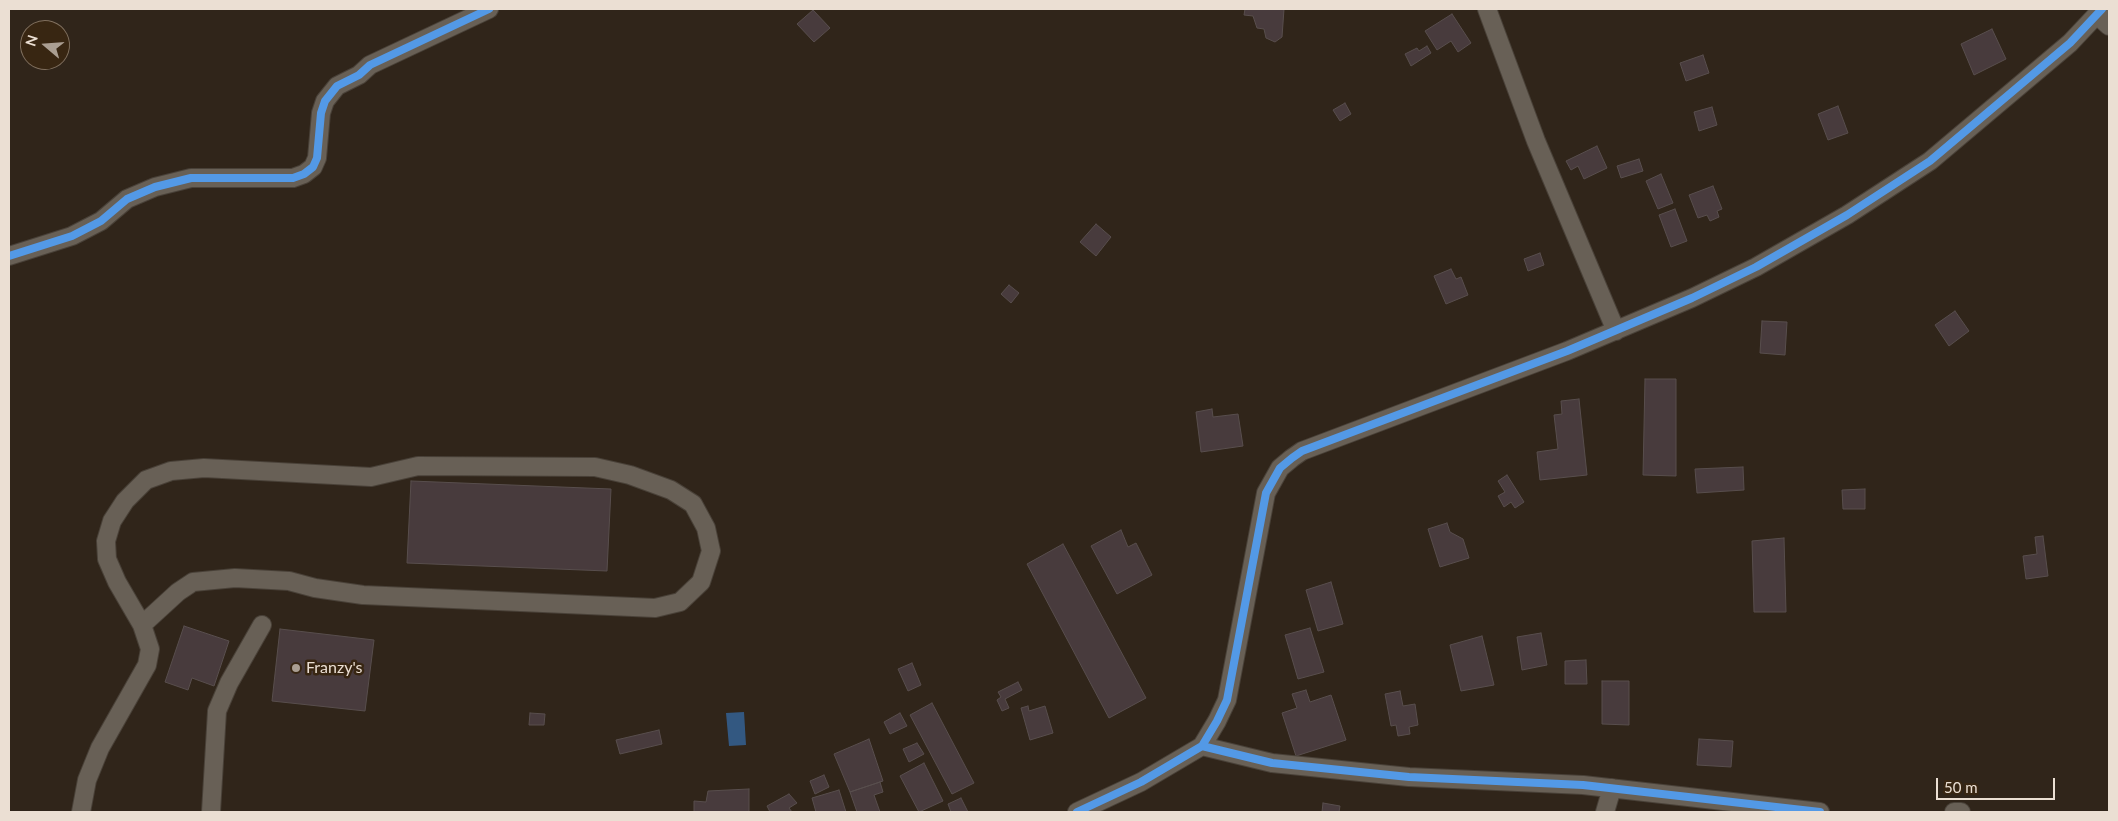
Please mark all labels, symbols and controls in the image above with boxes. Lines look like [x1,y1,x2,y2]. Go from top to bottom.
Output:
north arrow [20,20,70,70]
text: N [21,33,41,48]
place label: Franzy's [306,658,362,678]
marker: Franzy's [290,662,302,674]
scale bar [1938,768,2057,800]
text: 50 m [1944,778,1978,796]

